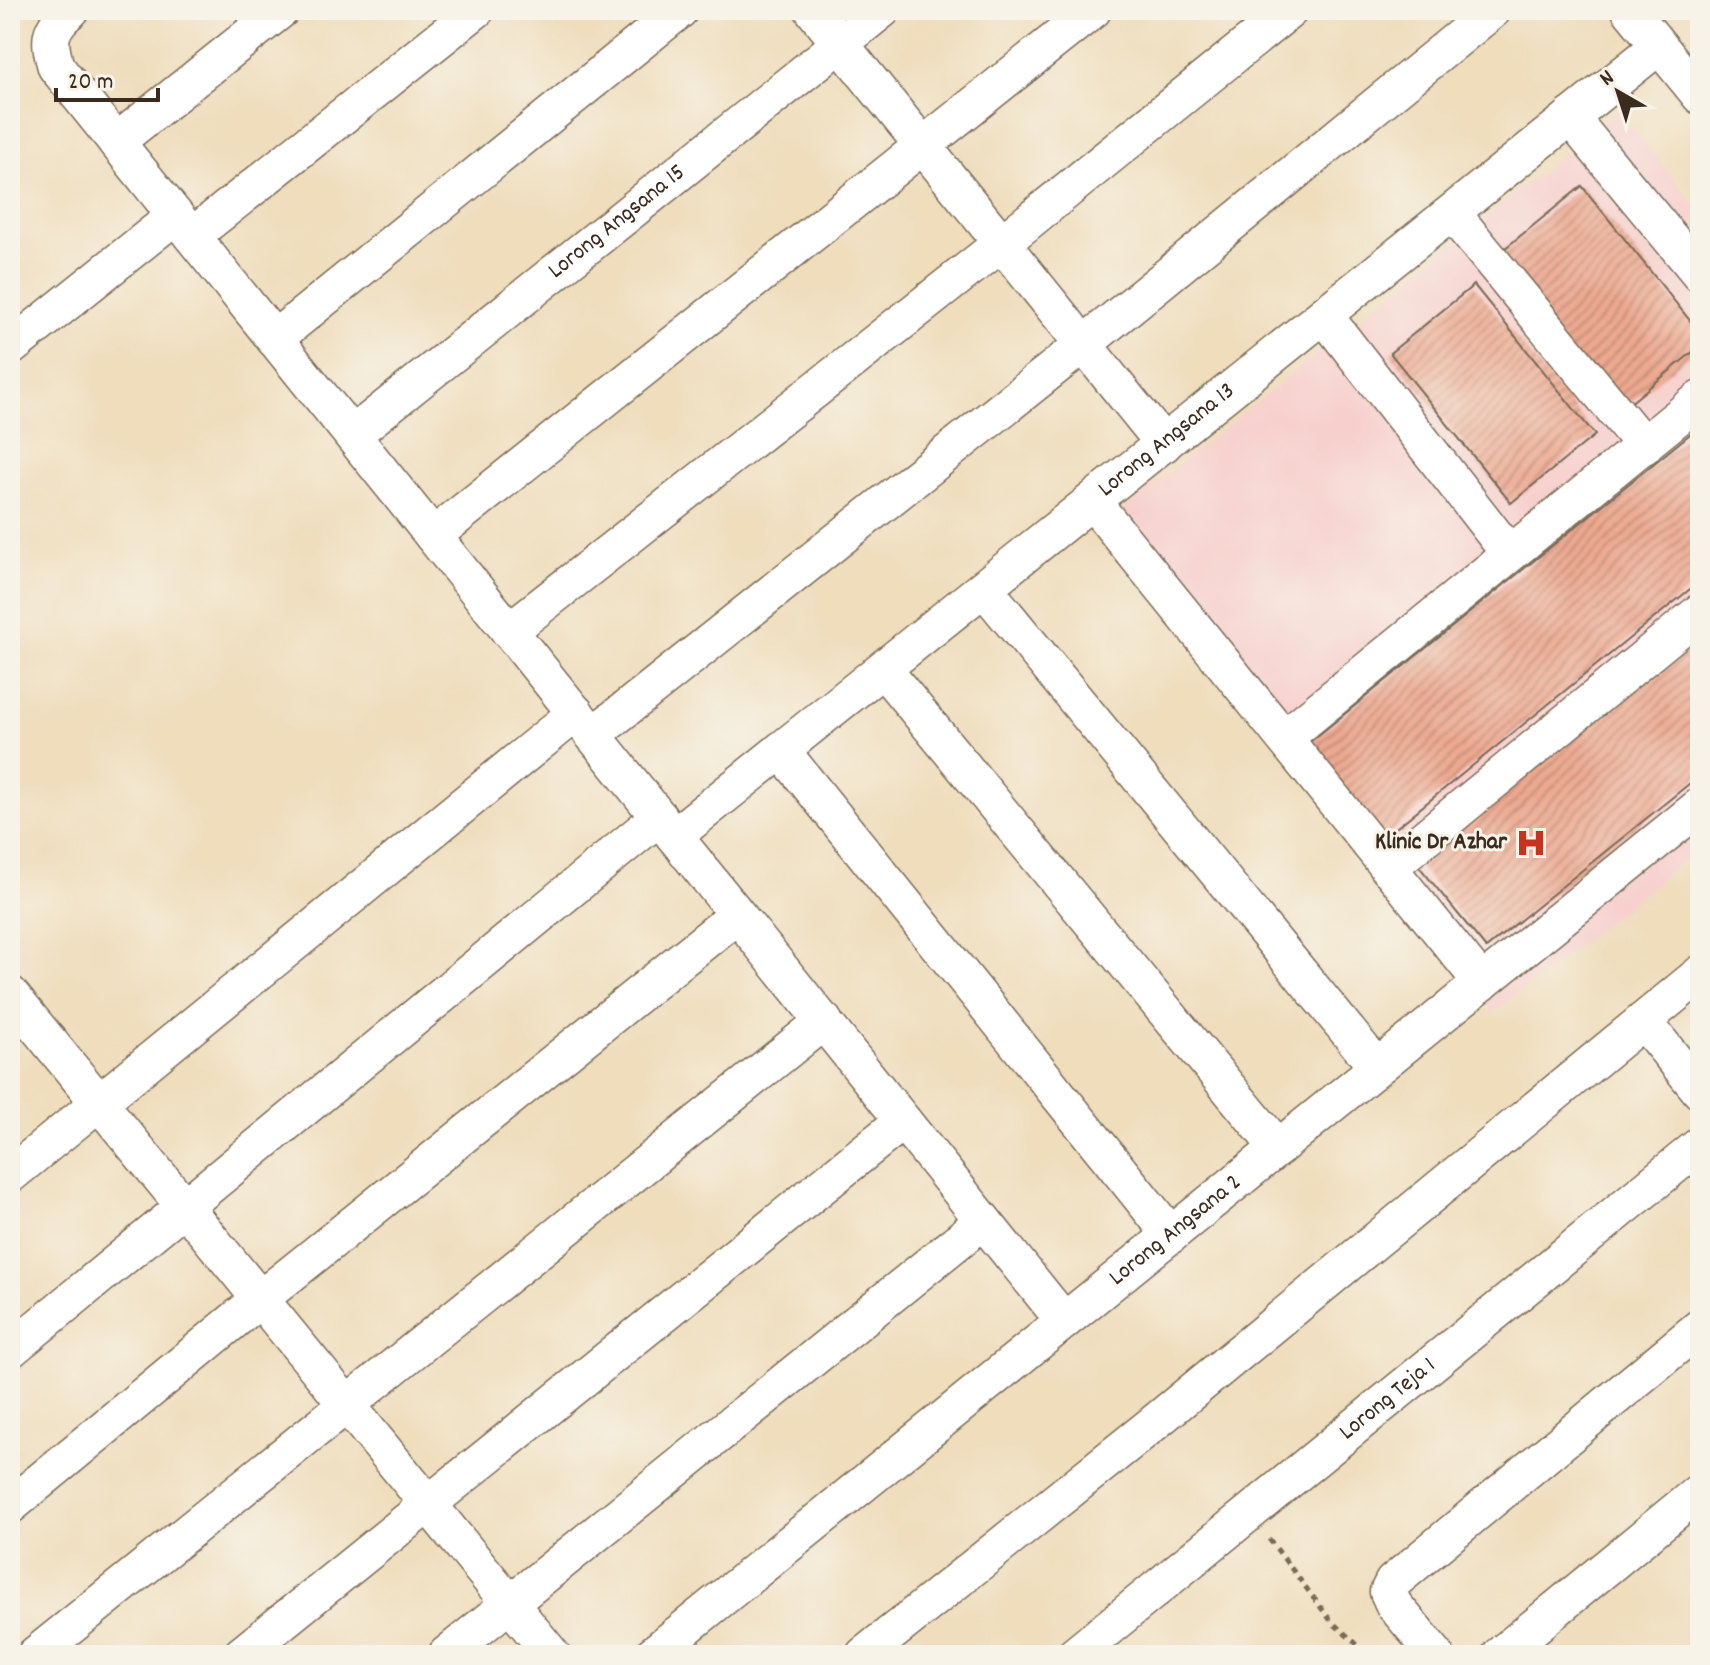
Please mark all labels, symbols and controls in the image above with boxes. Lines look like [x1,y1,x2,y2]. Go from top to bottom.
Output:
scale bar [56,52,158,102]
north arrow [1578,52,1658,132]
text: N [1594,64,1622,95]
text: 20 m [68,66,114,100]
street label: Lorong Angsana 15 [541,157,693,288]
street label: Lorong Angsana 13 [1091,375,1243,506]
place label: Klinic Dr Azhar [1375,826,1508,860]
hospital icon: Klinic Dr Azhar [1514,826,1548,860]
street label: Lorong Angsana 2 [1102,1167,1249,1295]
street label: Lorong Teja 1 [1332,1350,1444,1449]

